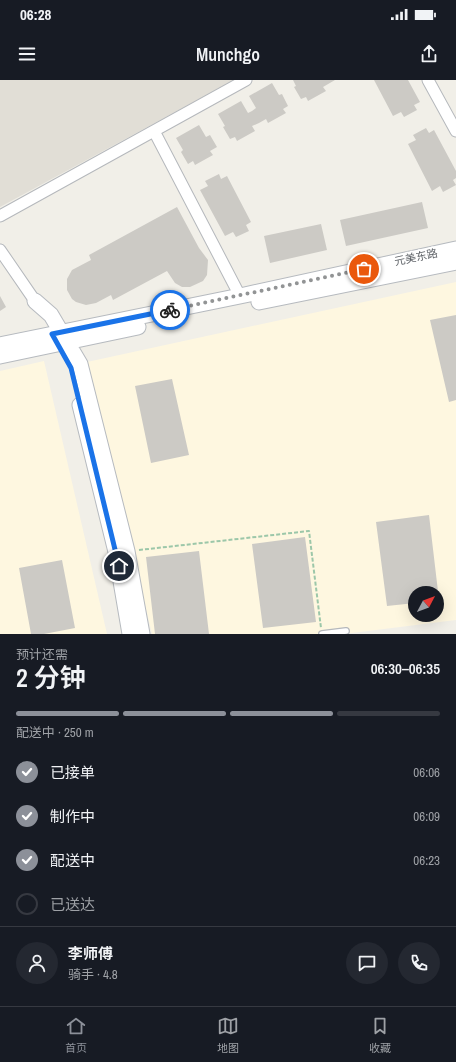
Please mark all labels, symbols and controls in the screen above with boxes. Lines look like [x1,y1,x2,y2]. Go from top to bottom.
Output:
text: 06:28 [20,4,51,25]
text: Munchgo [196,42,260,67]
icon: menu [16,43,38,65]
icon: share [418,43,440,65]
street label: 元美东路 [393,246,439,268]
pin [347,252,381,286]
icon: bag [353,258,375,280]
courier [150,290,190,330]
icon: bike [159,299,181,321]
pin [102,549,136,583]
icon: home [108,555,130,577]
north arrow [408,586,444,622]
map controls [408,586,444,622]
text: 预计还需 [16,646,68,663]
text: 06:30–06:35 [371,658,440,679]
text: 2 分钟 [16,660,86,695]
text: 配送中 · 250 m [16,724,94,741]
icon: check [16,761,38,783]
text: 已接单 [50,762,95,783]
text: 06:06 [413,764,440,781]
icon: check [16,805,38,827]
text: 制作中 [50,806,95,827]
text: 06:09 [413,808,440,825]
icon: check [16,849,38,871]
text: 配送中 [50,850,95,871]
text: 06:23 [413,852,440,869]
text: 已送达 [50,894,95,915]
button: person [16,942,58,984]
button: chat [346,942,388,984]
button: phone [398,942,440,984]
text: 李师傅 [68,943,113,964]
text: 骑手 · 4.8 [68,966,118,983]
tab: 首页 [65,1015,87,1055]
tab: 地图 [217,1015,239,1055]
tab: 收藏 [369,1015,391,1055]

